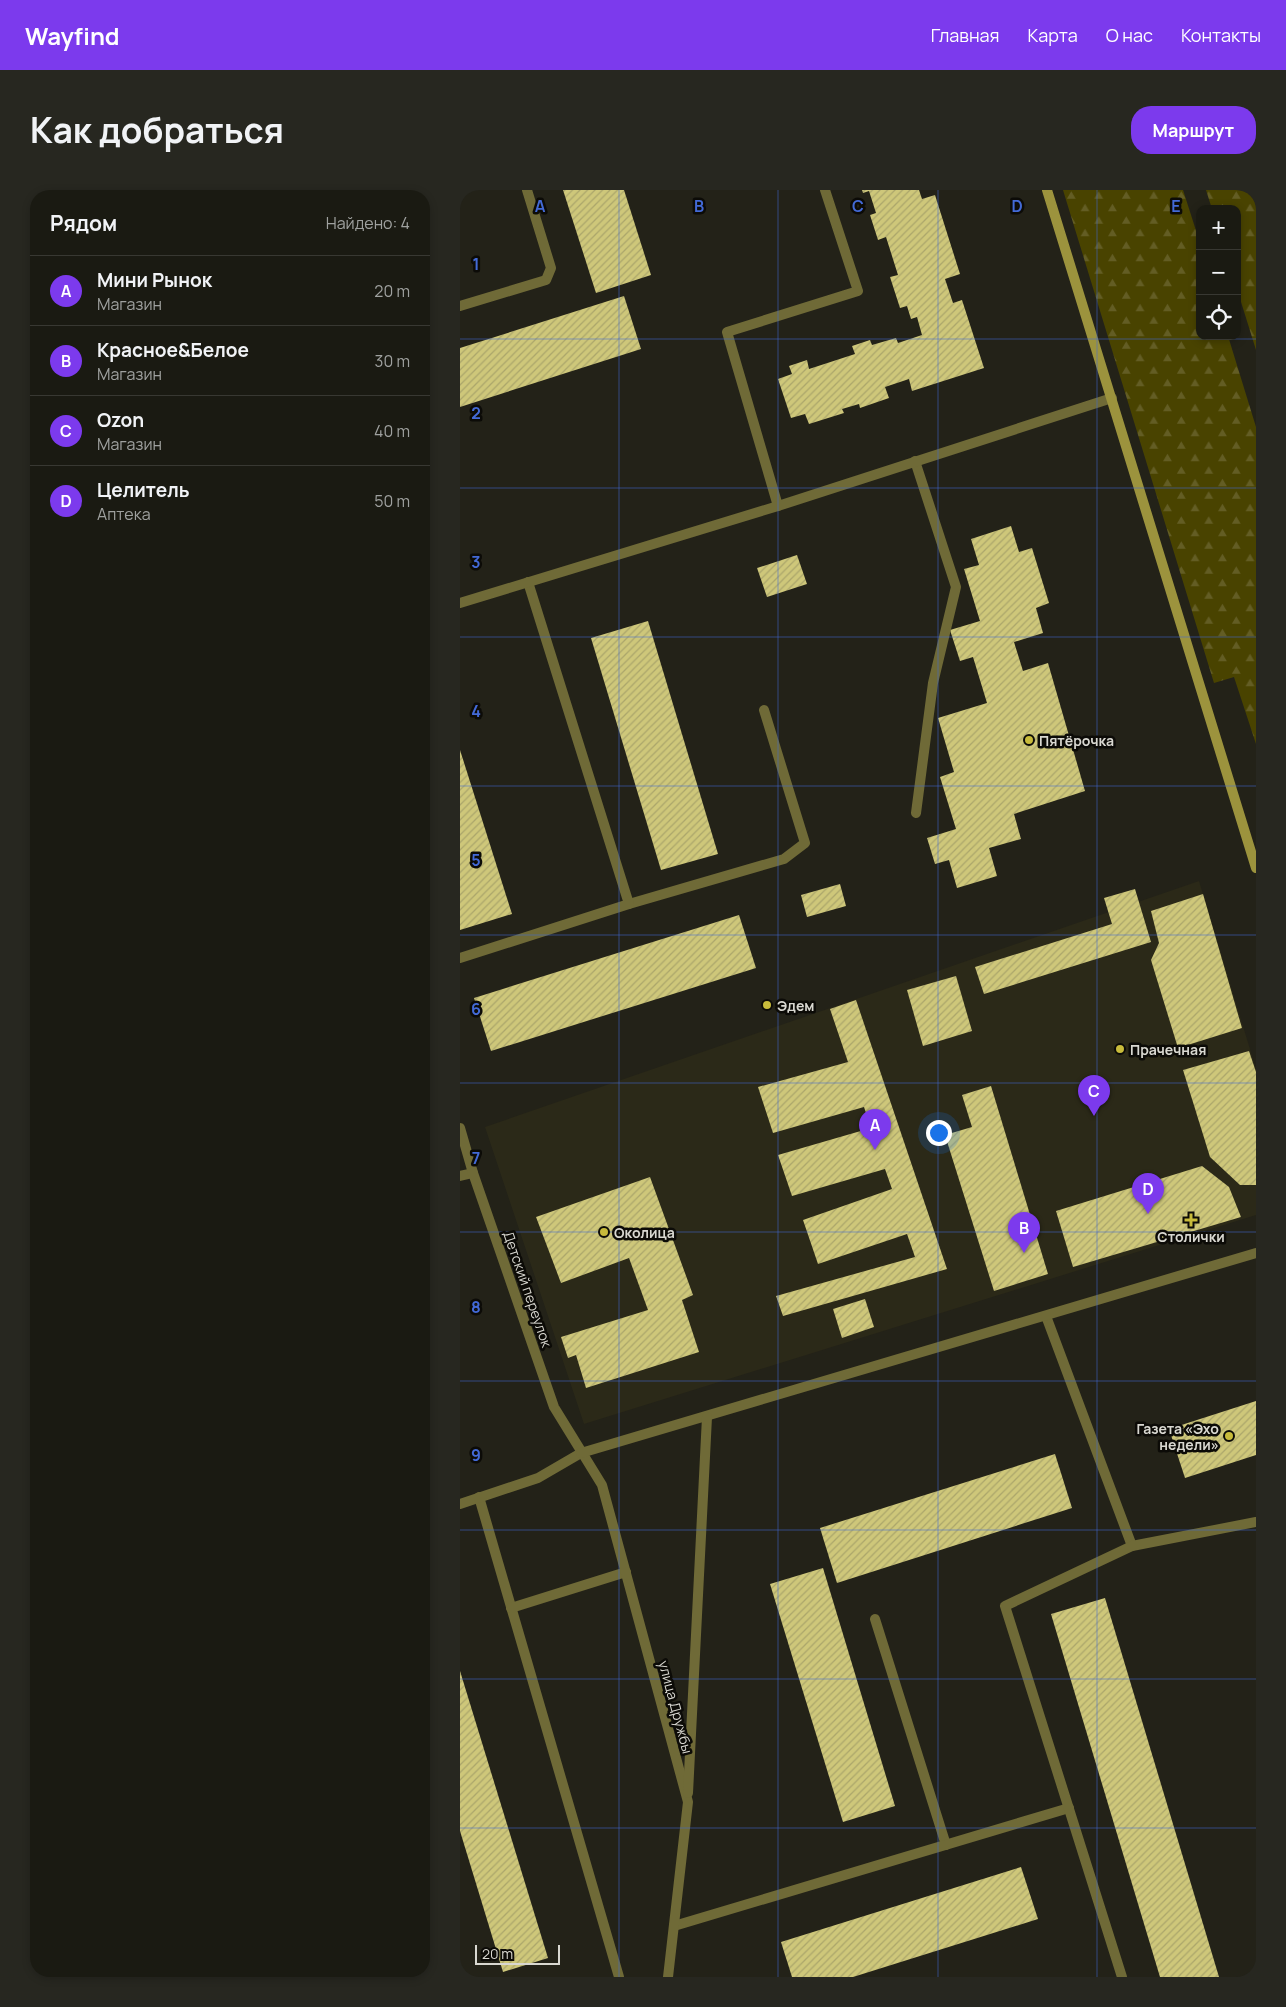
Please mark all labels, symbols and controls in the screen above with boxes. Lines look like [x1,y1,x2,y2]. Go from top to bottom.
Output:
text: Wayfind [25,19,120,52]
text: Главная [931,23,1000,47]
text: Карта [1028,23,1078,47]
text: О нас [1106,23,1153,47]
text: Контакты [1181,23,1261,47]
text: Как добраться [30,106,284,154]
button: Маршрут [1131,106,1256,154]
text: A [535,195,546,217]
text: B [694,195,704,217]
text: C [852,195,864,217]
text: D [1011,195,1023,217]
text: E [1171,195,1181,217]
map controls [1196,205,1241,340]
button: + [1196,205,1241,250]
text: Рядом [50,209,117,237]
text: Найдено: 4 [326,212,410,234]
button: − [1196,250,1241,295]
text: 1 [472,253,480,275]
text: Мини Рынок [97,267,212,293]
text: A [61,280,71,302]
text: 20 m [374,280,410,302]
text: Магазин [97,293,162,315]
button: locate [1196,295,1241,340]
text: Красное&Белое [97,337,249,363]
text: B [61,350,71,372]
text: 30 m [375,350,410,372]
text: Магазин [97,363,162,385]
text: 2 [471,402,481,424]
text: Ozon [97,407,144,433]
text: C [60,420,72,442]
text: 40 m [374,420,410,442]
text: Магазин [97,433,162,455]
text: Целитель [97,477,190,503]
text: D [60,490,72,512]
text: 50 m [374,490,410,512]
text: Аптека [97,503,151,525]
text: 3 [471,551,481,573]
text: 4 [471,700,481,722]
place label: Пятёрочка [1039,731,1114,750]
marker: Пятёрочка [1023,734,1035,746]
text: 5 [471,849,481,871]
place label: Эдем [777,996,814,1015]
text: 6 [471,998,481,1020]
marker: Эдем [761,999,773,1011]
place label: Прачечная [1130,1040,1206,1059]
marker: Прачечная [1114,1043,1126,1055]
pin: C [1078,1075,1110,1116]
pin: A [859,1109,891,1150]
your location [926,1120,952,1146]
text: 7 [472,1147,480,1169]
pin: D [1132,1173,1164,1214]
pin: B [1008,1212,1040,1253]
marker: Столички [1185,1214,1197,1226]
place label: Околица [614,1223,675,1242]
marker: Околица [598,1226,610,1238]
place label: Столички [1157,1227,1225,1246]
street label: Детский переулок [499,1228,557,1351]
text: 8 [471,1296,481,1318]
place label: Газета «Эхо недели» [1137,1419,1219,1454]
marker: Газета «Эхо недели» [1223,1430,1235,1442]
text: 9 [471,1444,481,1466]
street label: улица Дружбы [654,1658,698,1756]
scale bar [475,1942,560,1965]
text: 20 m [482,1944,513,1963]

